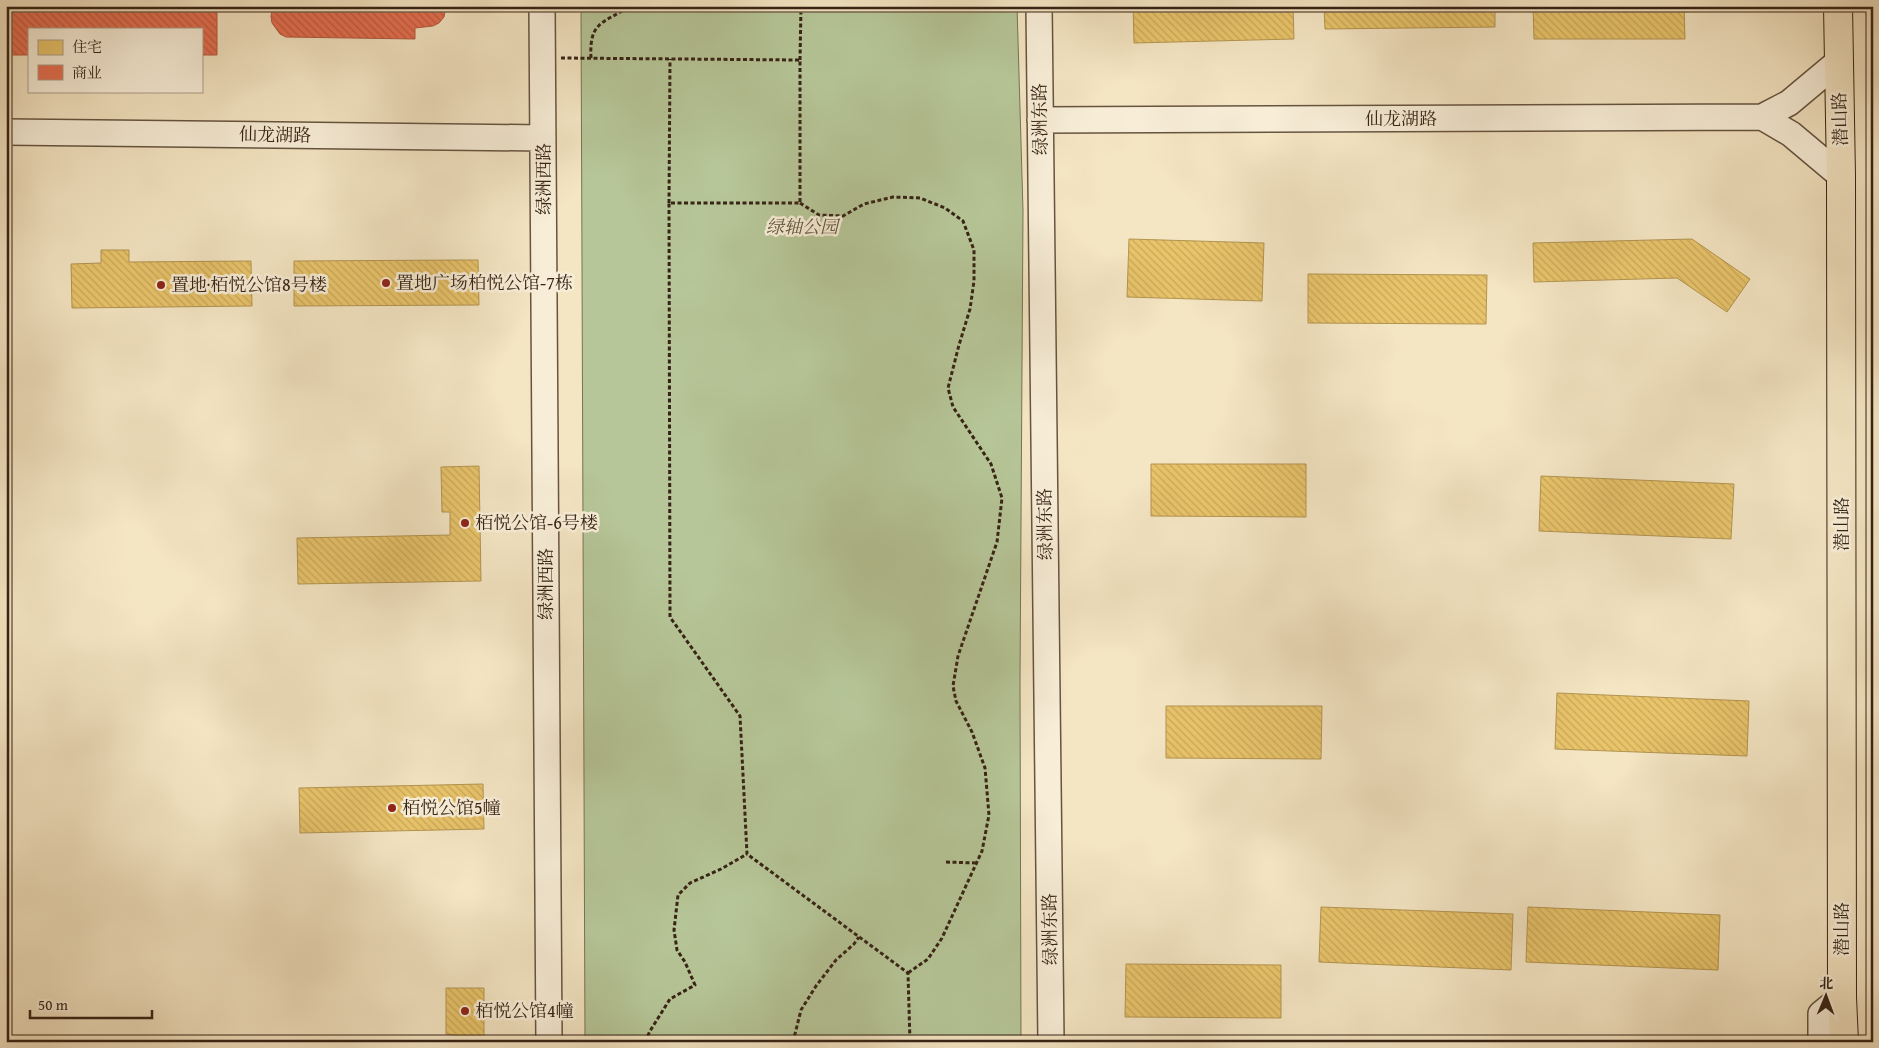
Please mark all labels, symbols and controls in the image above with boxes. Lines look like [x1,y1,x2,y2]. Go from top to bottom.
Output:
legend [28,28,202,92]
text: 住宅 [72,36,102,57]
text: 商业 [72,62,102,83]
street label: 绿洲东路 [1025,83,1054,155]
street label: 潜山路 [1825,92,1854,146]
street label: 仙龙湖路 [1365,105,1437,132]
street label: 仙龙湖路 [239,120,311,149]
street label: 绿洲西路 [530,143,557,215]
park label: 绿轴公园 [766,213,841,240]
place label: 置地广场柏悦公馆-7栋 [396,269,573,296]
place label: 置地·栢悦公馆8号楼 [171,271,327,298]
marker: 置地广场柏悦公馆-7栋 [380,277,392,289]
marker: 置地·栢悦公馆8号楼 [155,279,167,291]
street label: 绿洲东路 [1030,488,1059,560]
street label: 潜山路 [1828,497,1855,551]
place label: 栢悦公馆-6号楼 [475,509,598,536]
marker: 栢悦公馆-6号楼 [459,517,471,529]
street label: 绿洲西路 [532,548,559,620]
place label: 栢悦公馆5幢 [402,794,501,821]
marker: 栢悦公馆5幢 [386,802,398,814]
street label: 绿洲东路 [1035,893,1064,965]
street label: 潜山路 [1828,902,1855,956]
north arrow [1802,970,1852,1020]
text: 北 [1819,973,1833,993]
scale bar [30,988,152,1020]
text: 50 m [38,994,69,1015]
place label: 栢悦公馆4幢 [475,997,574,1024]
marker: 栢悦公馆4幢 [459,1005,471,1017]

